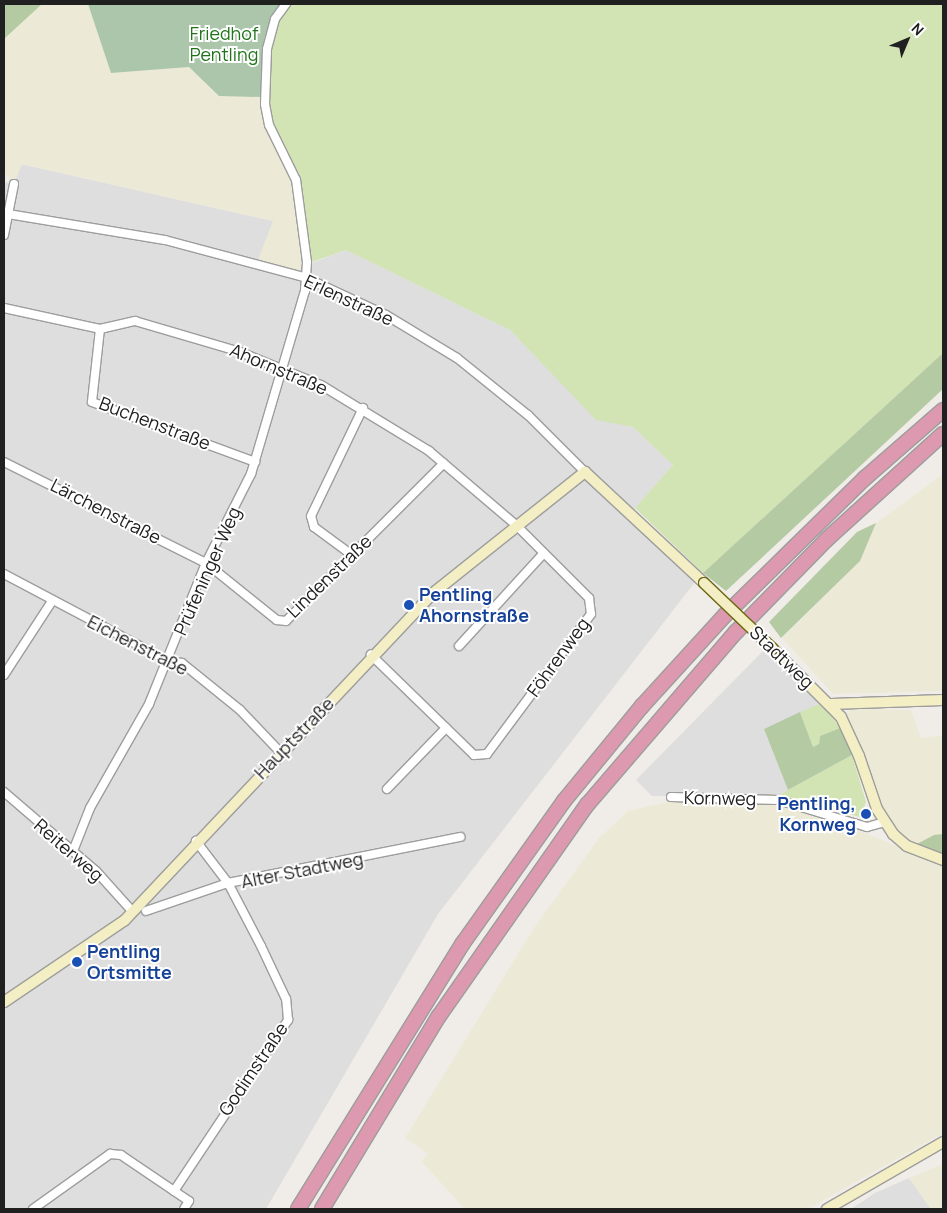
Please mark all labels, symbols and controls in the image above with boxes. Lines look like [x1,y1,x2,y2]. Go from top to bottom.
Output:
north arrow [882,15,932,65]
text: N [908,19,928,39]
park label: Friedhof Pentling [190,23,258,66]
street label: Erlenstraße [301,270,397,330]
street label: Ahornstraße [227,339,331,399]
street label: Buchenstraße [96,392,214,454]
street label: Lärchenstraße [47,474,165,548]
street label: Prüfeninger Weg [169,504,245,638]
street label: Lindenstraße [282,530,376,622]
place label: Pentling Ahornstraße [419,584,529,626]
marker: Pentling Ahornstraße [403,599,415,611]
street label: Eichenstraße [84,610,192,680]
street label: Föhrenweg [522,613,594,701]
street label: Stadtweg [745,621,819,693]
street label: Hauptstraße [250,693,338,783]
street label: Kornweg [684,787,756,809]
place label: Pentling, Kornweg [777,793,856,836]
marker: Pentling, Kornweg [860,808,872,820]
street label: Reiterweg [30,814,108,886]
street label: Alter Stadtweg [239,848,365,892]
place label: Pentling Ortsmitte [87,941,172,984]
marker: Pentling Ortsmitte [71,956,83,968]
street label: Godimstraße [214,1018,292,1120]

